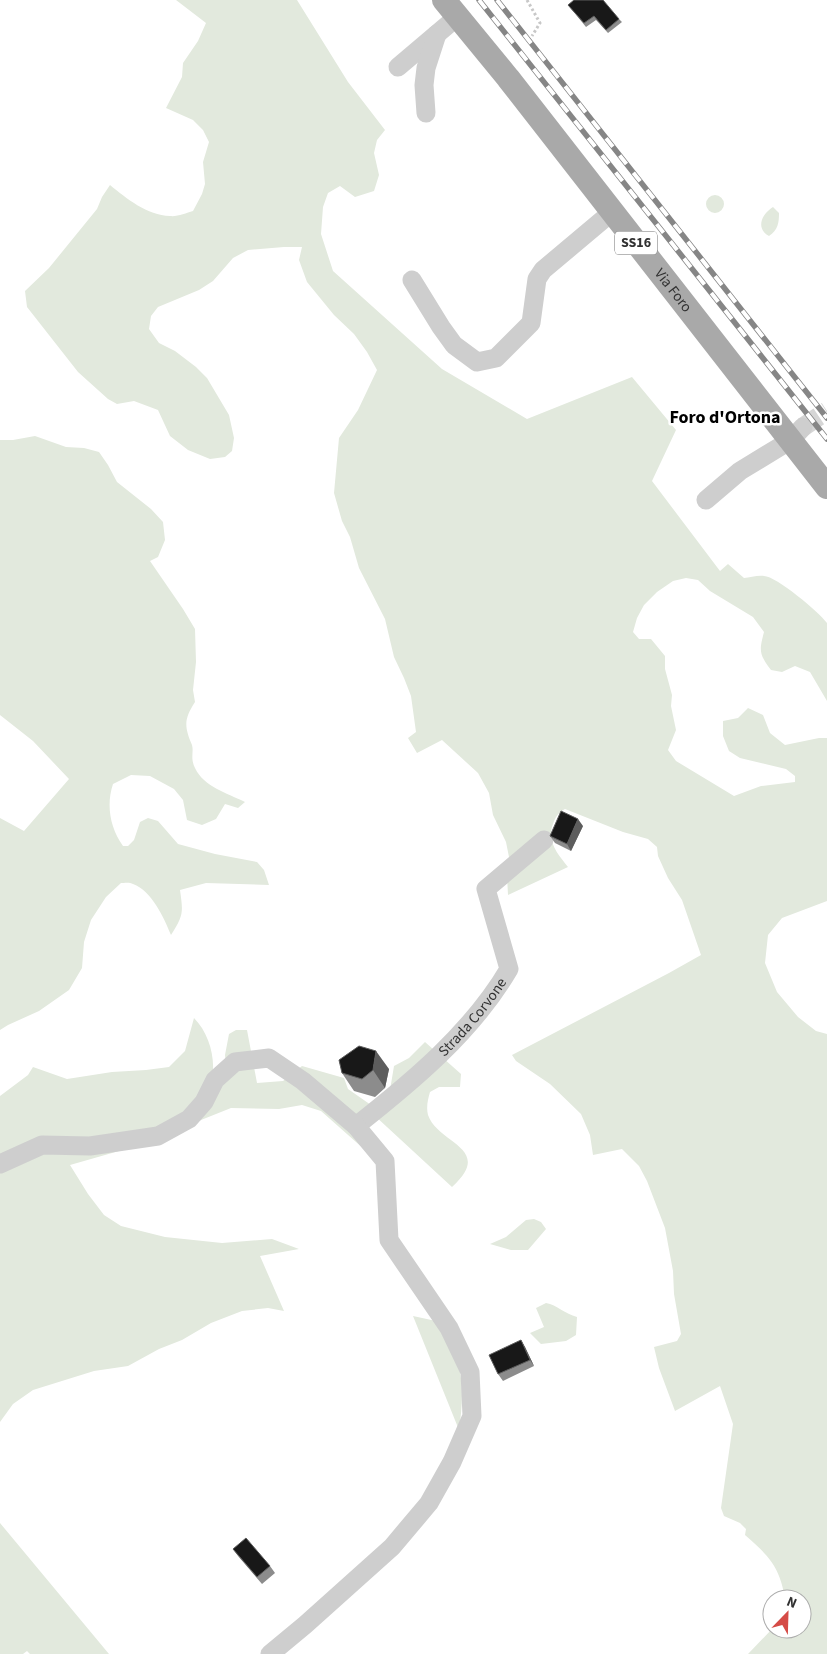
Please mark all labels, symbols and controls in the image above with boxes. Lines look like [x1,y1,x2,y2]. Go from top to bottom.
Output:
road number: SS16 [615,232,657,254]
street label: Via Foro [650,264,697,317]
district label: Foro d'Ortona [669,405,781,430]
street label: Strada Corvone [433,973,512,1061]
north arrow [762,1589,812,1639]
text: N [783,1592,800,1614]

